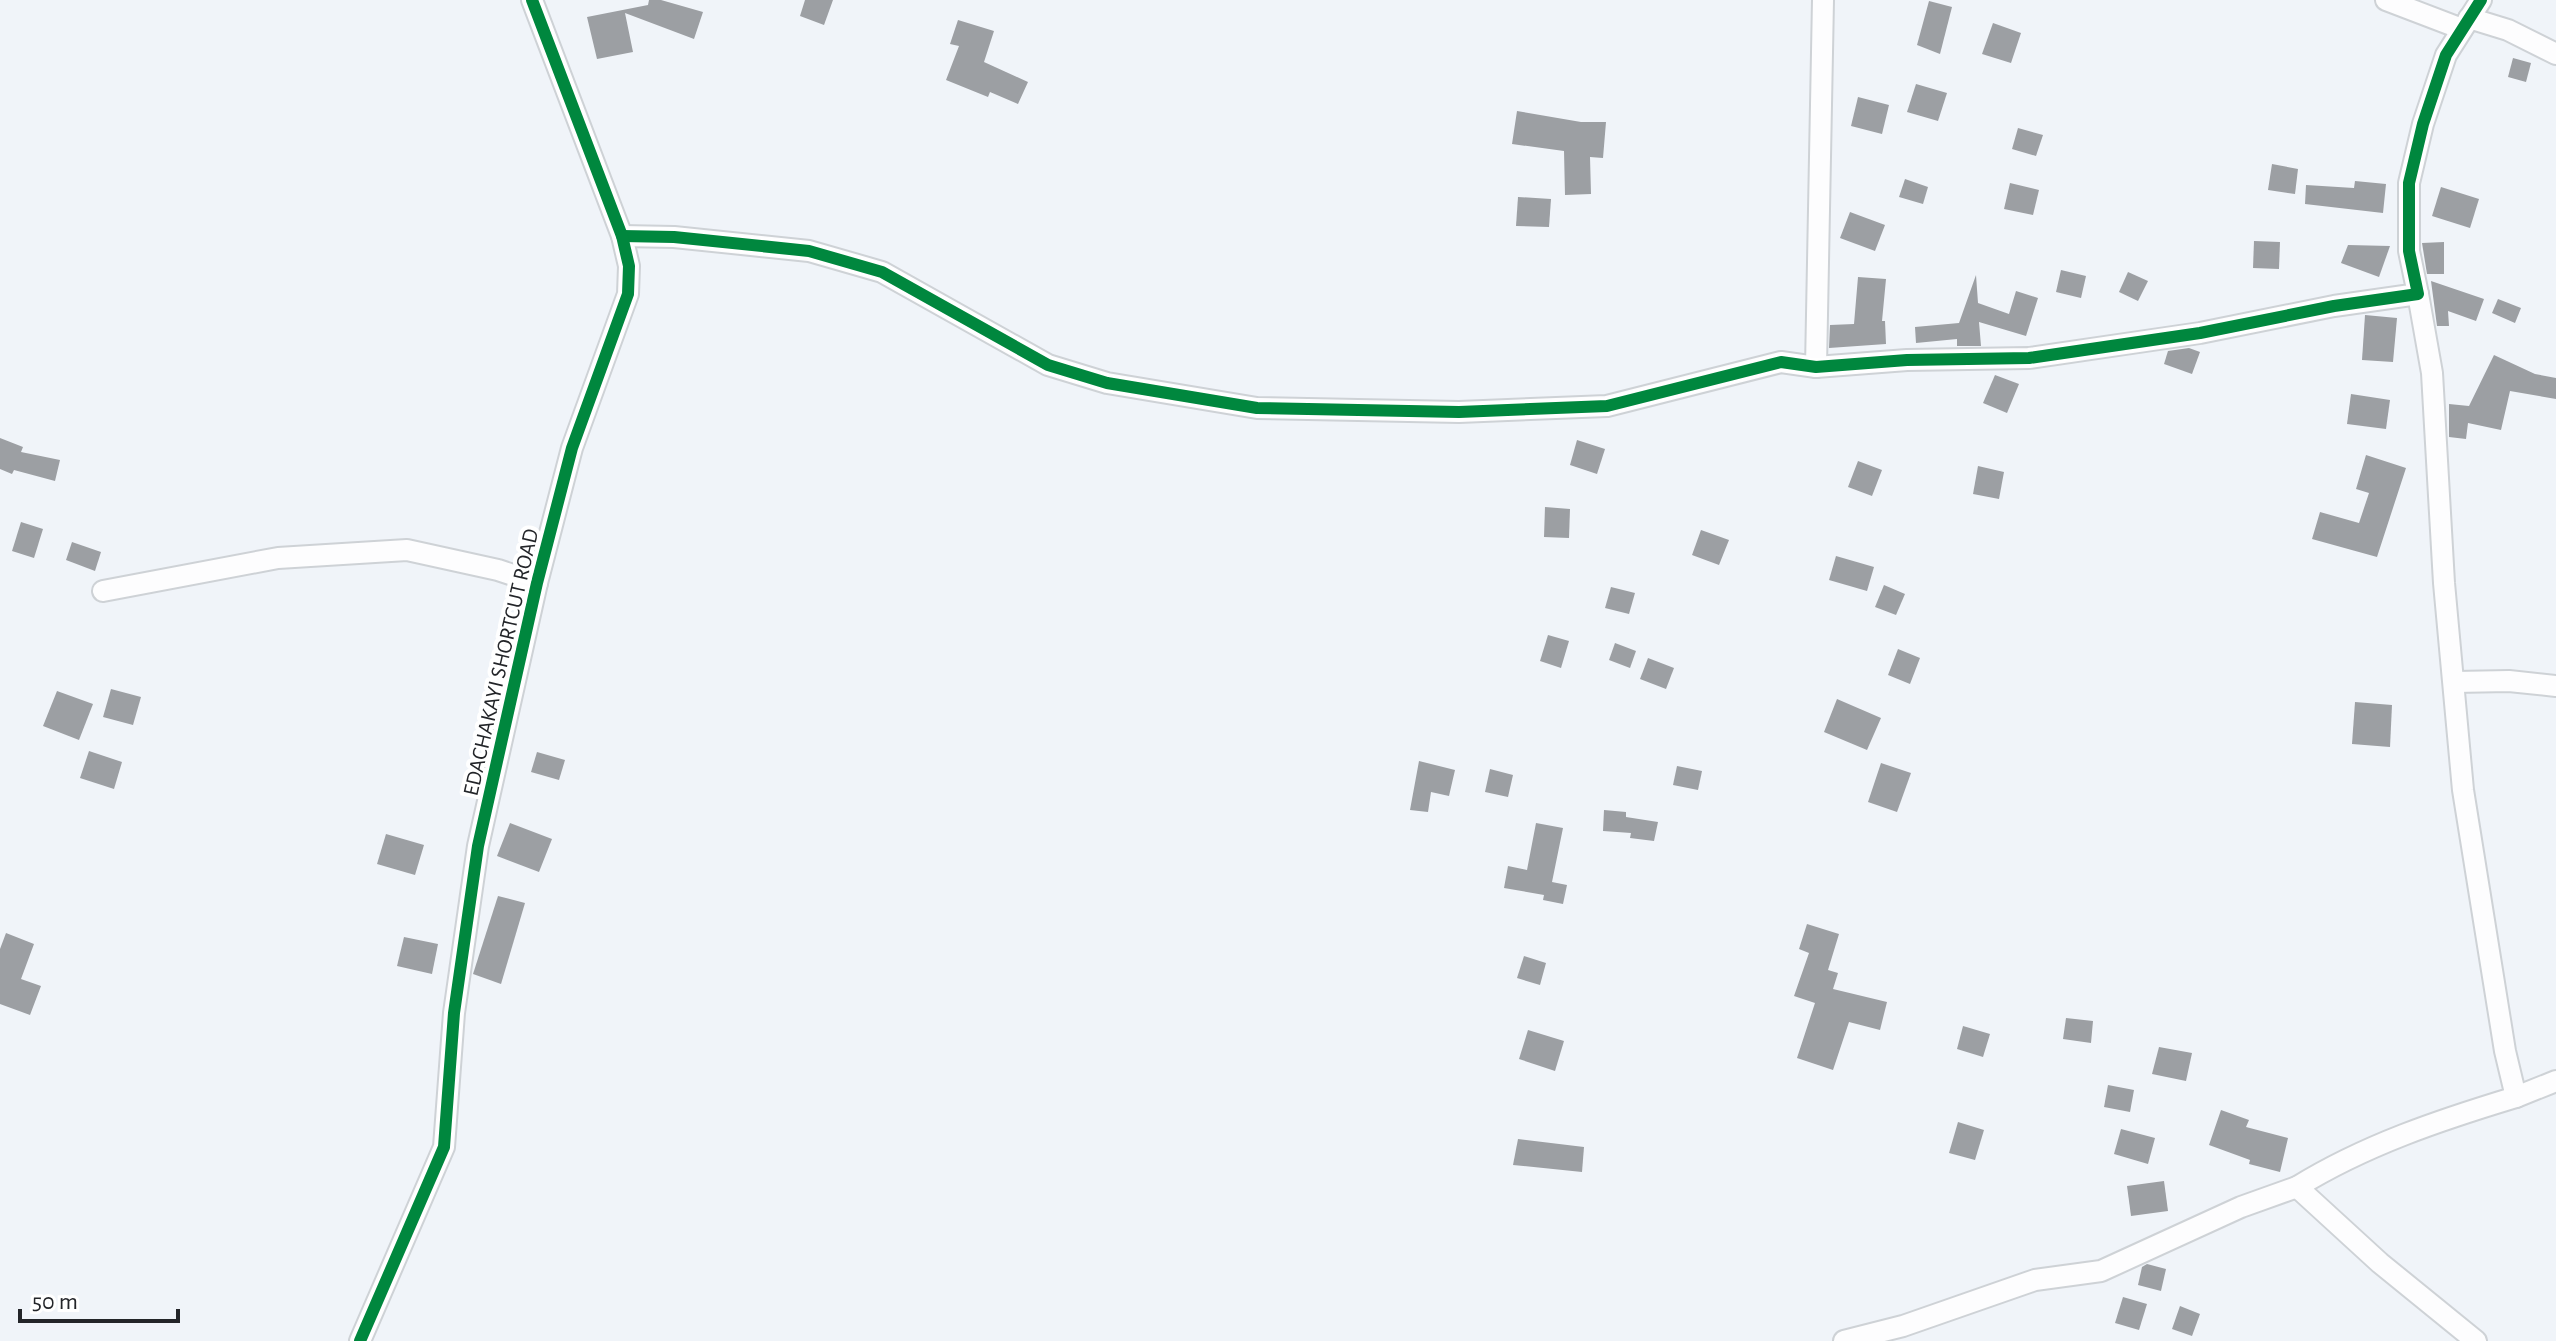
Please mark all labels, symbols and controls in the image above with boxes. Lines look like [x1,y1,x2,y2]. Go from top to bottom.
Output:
street label: EDACHAKAYI SHORTCUT ROAD [459,527,542,798]
scale bar [20,1273,178,1323]
text: 50 m [32,1290,78,1314]

